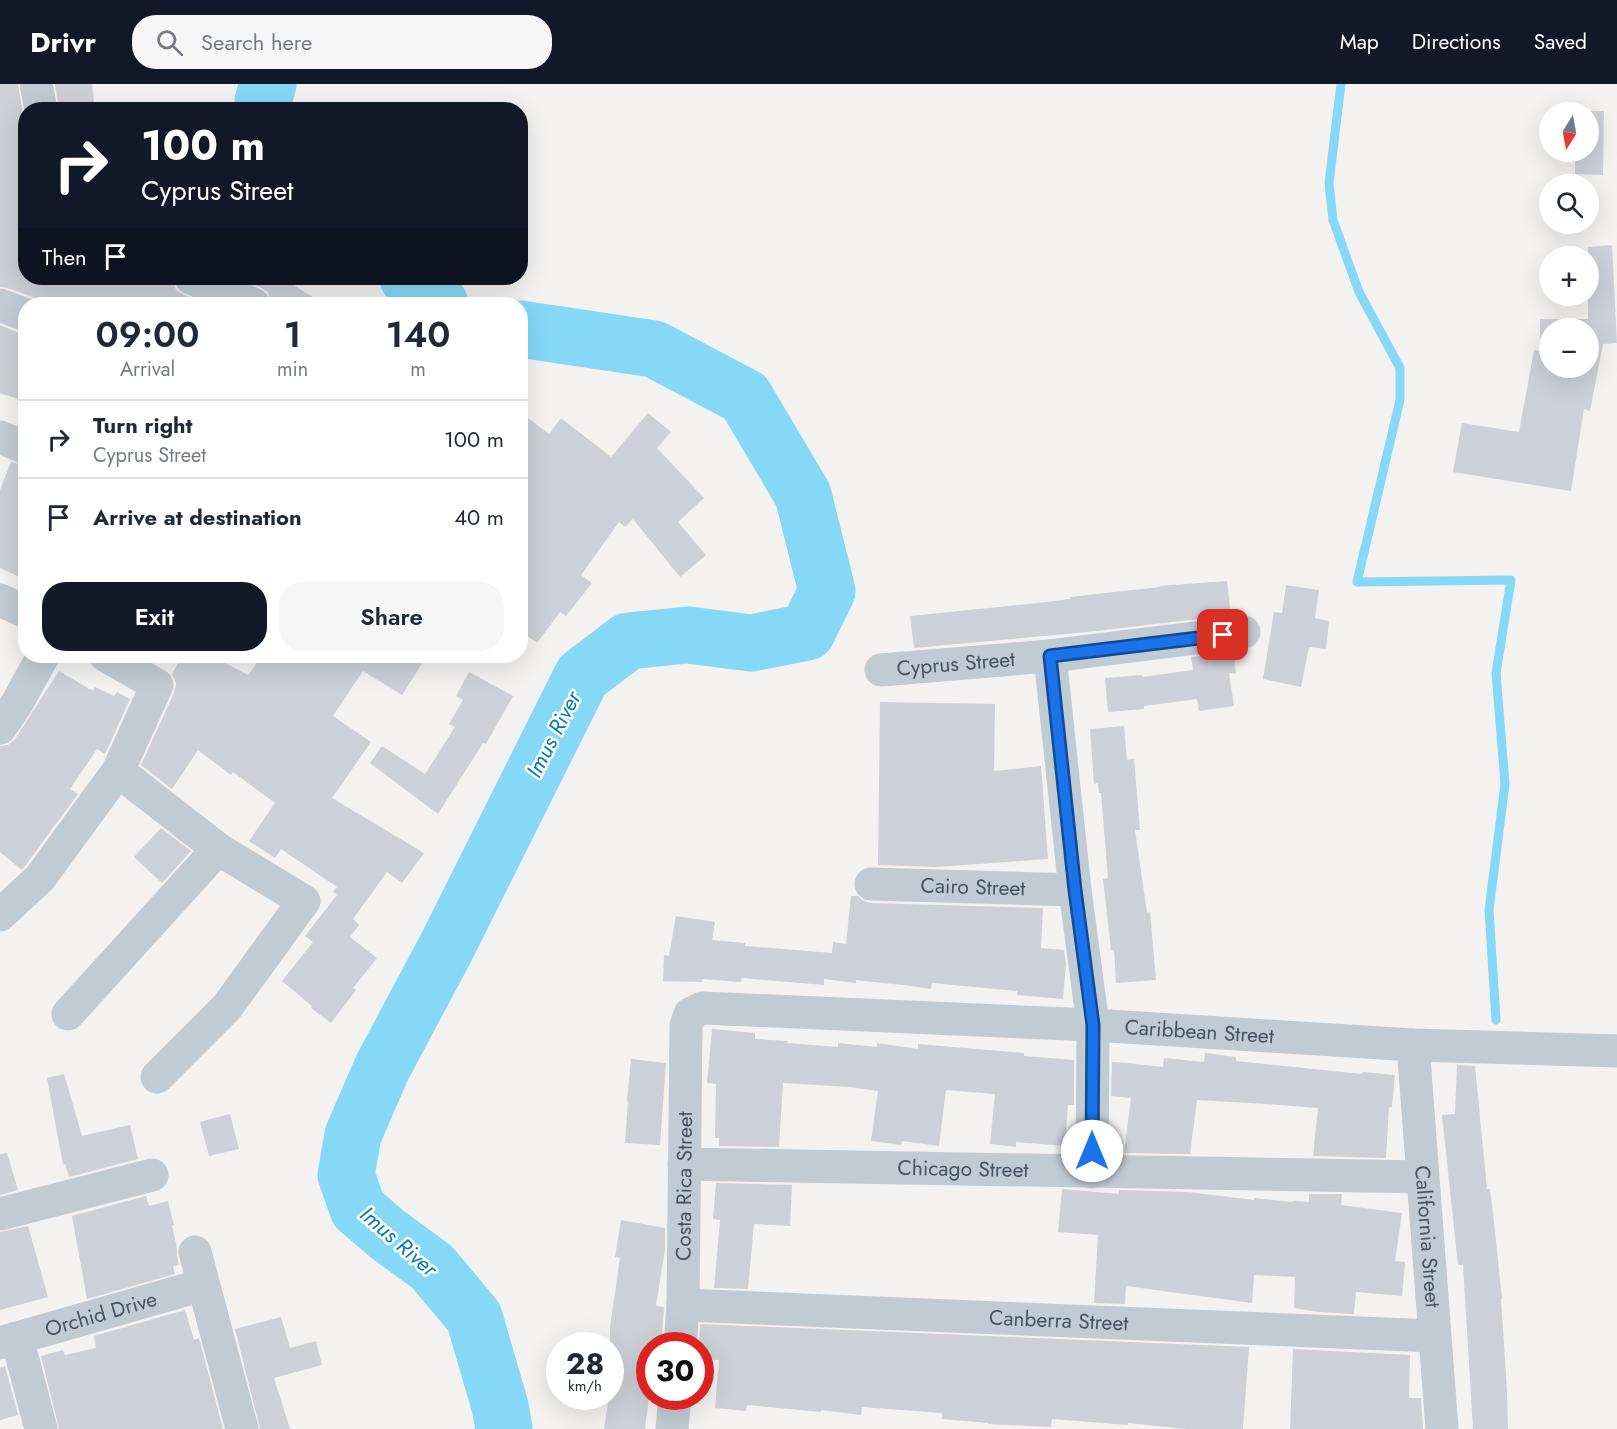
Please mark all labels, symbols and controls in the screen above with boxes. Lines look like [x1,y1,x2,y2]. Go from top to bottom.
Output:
search box [132,15,552,69]
text: Drivr [30,22,96,63]
icon: search [153,26,186,59]
text: Search here [201,26,312,58]
text: Map [1340,27,1379,57]
text: Directions [1412,27,1501,57]
text: Saved [1534,27,1587,57]
north arrow [1539,102,1599,162]
map controls [1539,102,1599,378]
text: 100 m [141,115,265,176]
icon: right [42,126,120,204]
text: Cyprus Street [141,171,294,210]
button: search [1539,174,1599,234]
icon: arrive [99,240,132,273]
text: Then [42,241,87,273]
button: + [1539,246,1599,306]
text: 09:00 [96,308,199,360]
text: 1 [284,308,301,360]
text: 140 [386,308,450,360]
button: − [1539,318,1599,378]
text: Arrival [120,355,175,384]
text: min [277,355,308,384]
text: m [410,355,426,384]
text: Turn right [93,409,193,441]
icon: right [42,423,75,456]
text: 100 m [444,423,504,455]
text: Cyprus Street [93,441,206,470]
icon: arrive [42,501,75,534]
text: Arrive at destination [93,501,302,533]
text: 40 m [454,501,504,533]
button: Exit [42,582,267,651]
button: Share [279,582,504,651]
pin [1197,609,1248,660]
icon: arrive [1206,618,1239,651]
street label: Cyprus Street [895,644,1016,684]
water label: Imus River [518,684,589,783]
street label: Cairo Street [920,870,1026,904]
street label: Caribbean Street [1124,1012,1275,1051]
street label: Costa Rica Street [668,1111,700,1261]
position arrow [1060,1119,1124,1183]
street label: Chicago Street [897,1153,1029,1185]
street label: California Street [1407,1164,1448,1309]
water label: Imus River [353,1198,446,1285]
street label: Orchid Drive [42,1284,161,1344]
street label: Canberra Street [988,1303,1129,1338]
speed limit sign: 30 [636,1332,714,1410]
text: 28 [566,1342,604,1385]
text: km/h [568,1375,602,1397]

